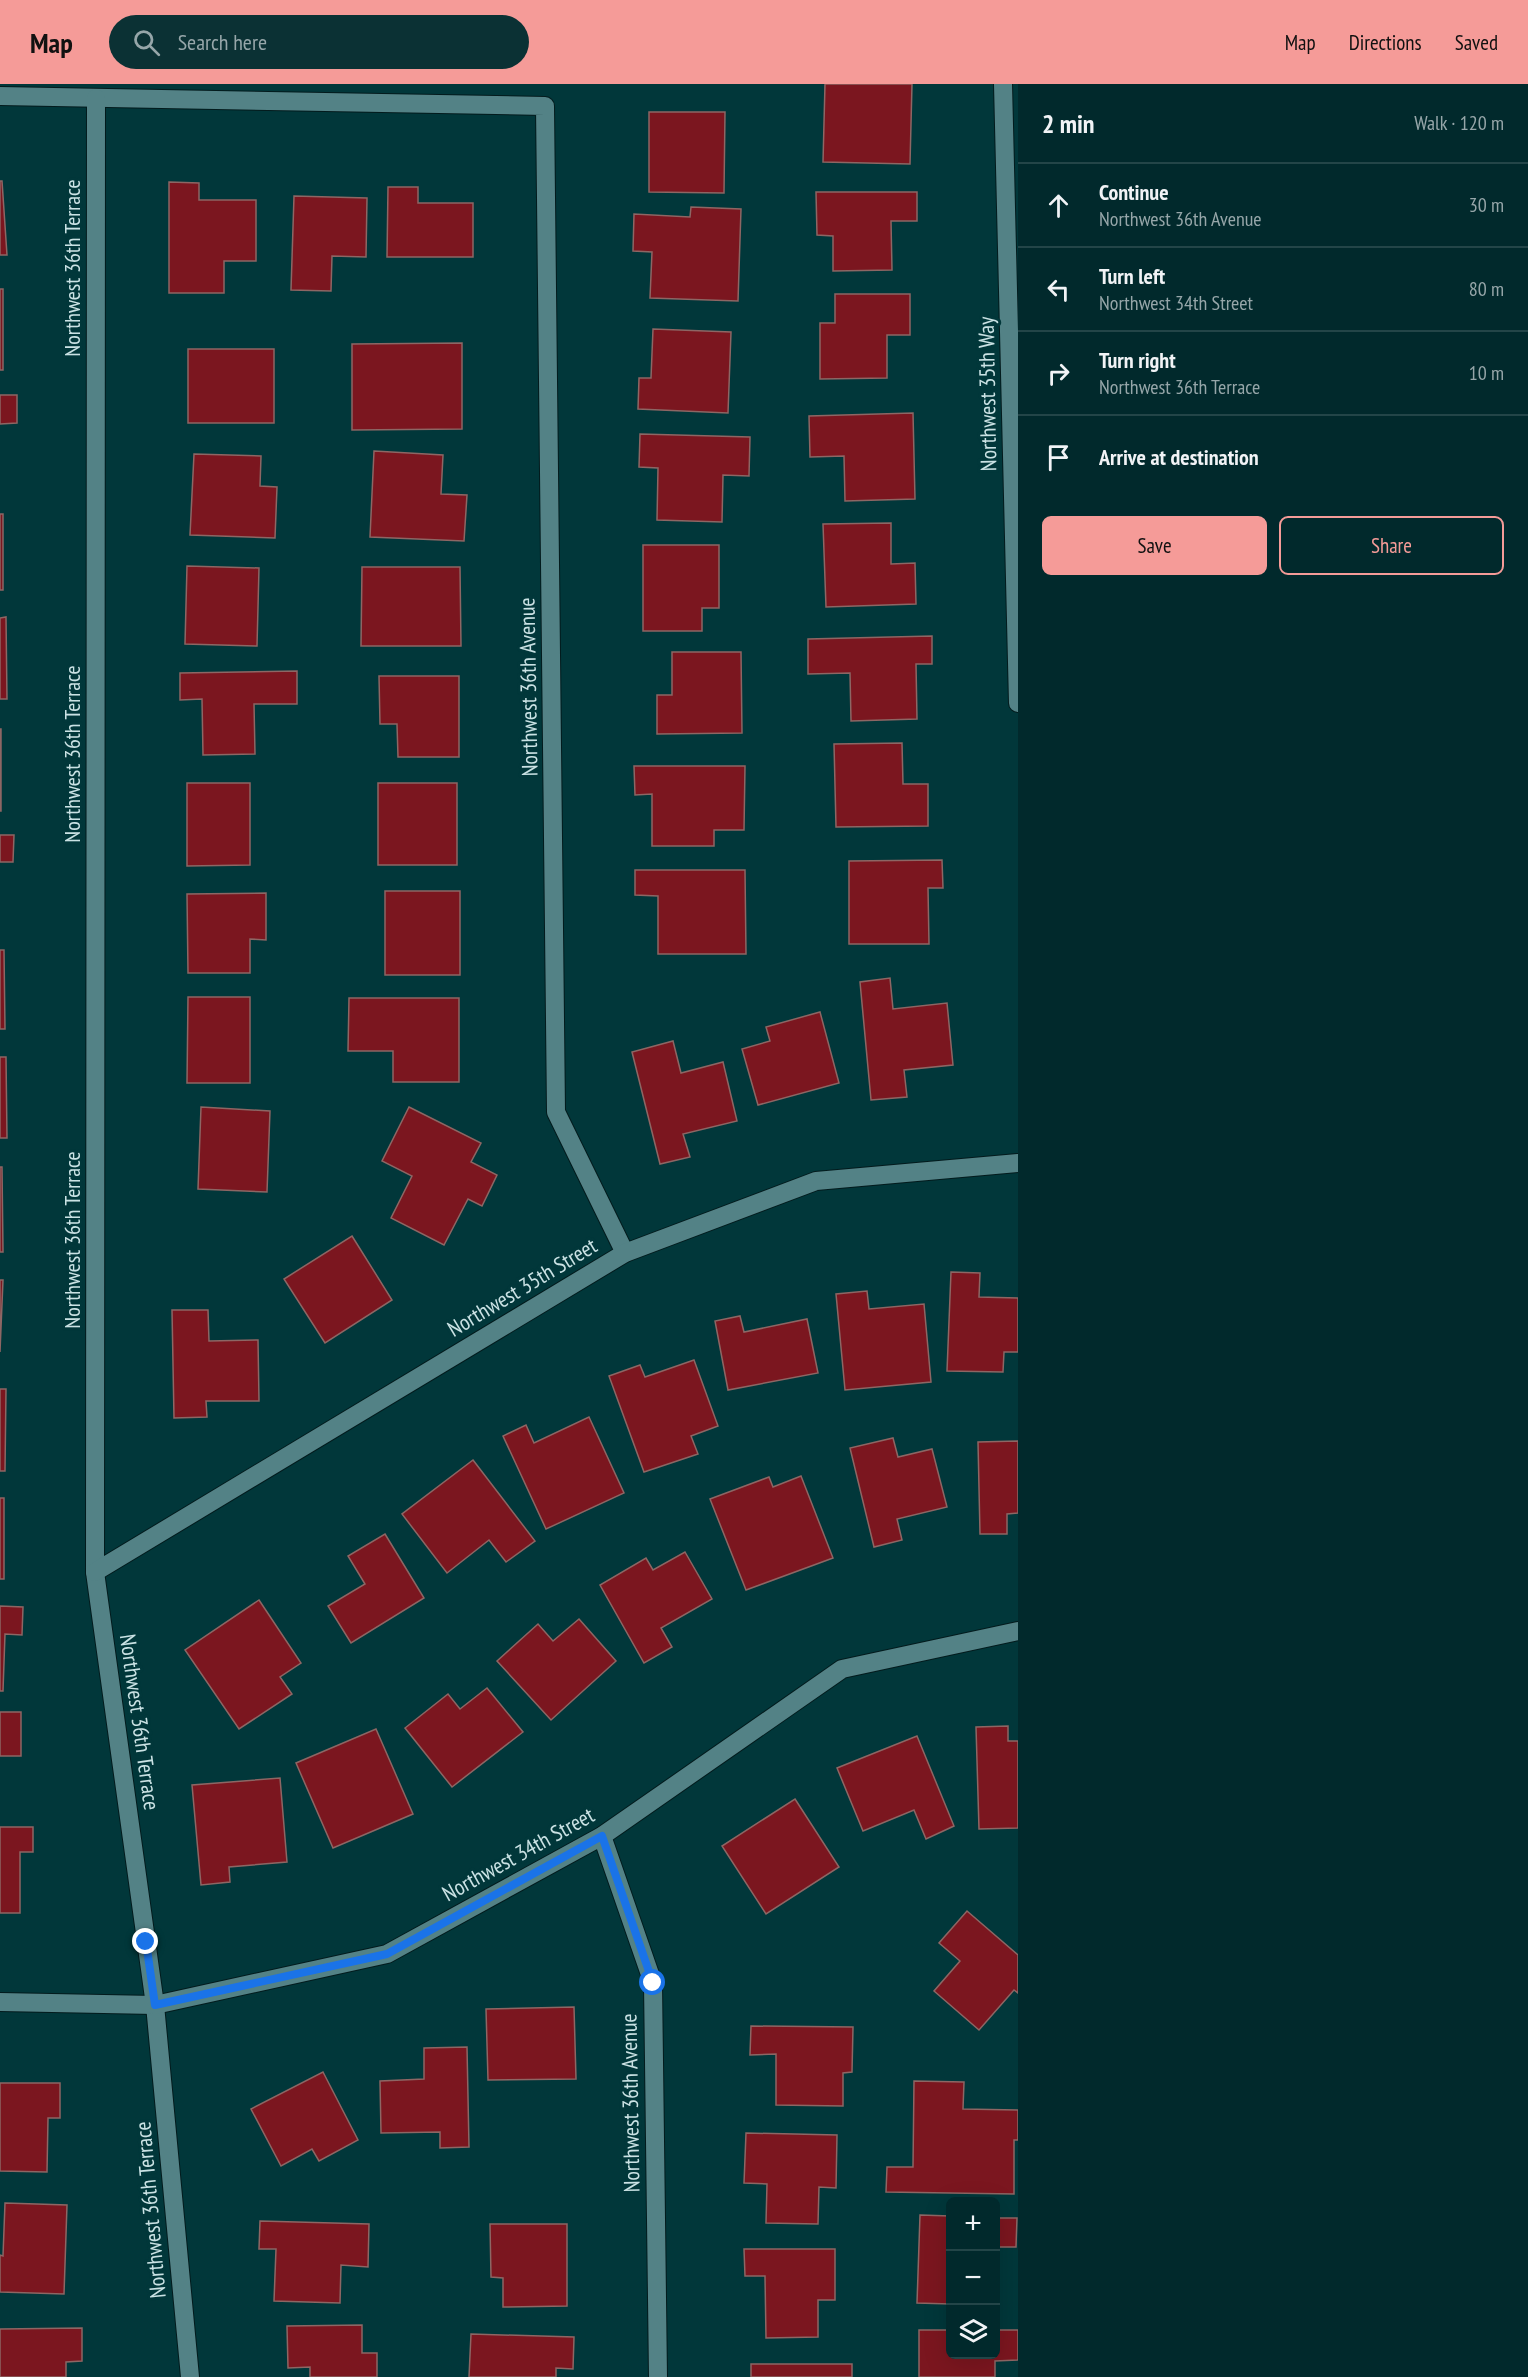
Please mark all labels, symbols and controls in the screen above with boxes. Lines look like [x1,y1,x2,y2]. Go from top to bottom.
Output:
search box [109,15,529,69]
text: Map [30,24,73,61]
icon: search [130,26,163,59]
text: Search here [178,28,267,56]
text: Map [1285,29,1316,56]
text: Directions [1349,29,1422,56]
text: Saved [1455,29,1498,56]
text: 2 min [1042,107,1095,140]
text: Walk · 120 m [1414,110,1504,136]
text: Continue [1099,178,1169,206]
street label: Northwest 36th Terrace [58,179,86,357]
icon: ahead [1042,189,1075,222]
text: 30 m [1469,192,1504,218]
text: Northwest 36th Avenue [1099,206,1262,232]
text: Turn left [1099,262,1165,290]
icon: left [1042,273,1075,306]
text: 80 m [1469,276,1504,302]
text: Northwest 34th Street [1099,290,1253,316]
street label: Northwest 35th Way [972,316,1002,472]
text: Turn right [1099,346,1176,374]
icon: right [1042,357,1075,390]
text: 10 m [1469,360,1504,386]
text: Northwest 36th Terrace [1099,374,1260,400]
icon: arrive [1042,441,1075,474]
text: Arrive at destination [1099,443,1259,471]
button: Save [1042,516,1267,575]
button: Share [1279,516,1504,575]
street label: Northwest 36th Avenue [512,597,544,777]
street label: Northwest 36th Terrace [58,665,86,843]
street label: Northwest 36th Terrace [58,1151,86,1329]
street label: Northwest 35th Street [442,1231,602,1343]
street label: Northwest 36th Terrace [114,1632,166,1812]
street label: Northwest 34th Street [437,1801,599,1907]
route end [132,1928,158,1954]
route start [639,1969,665,1995]
street label: Northwest 36th Avenue [614,2013,646,2193]
street label: Northwest 36th Terrace [128,2120,172,2300]
map controls [946,2197,1000,2359]
button: + [946,2197,1000,2251]
button: − [946,2251,1000,2305]
button: layers [946,2305,1000,2359]

